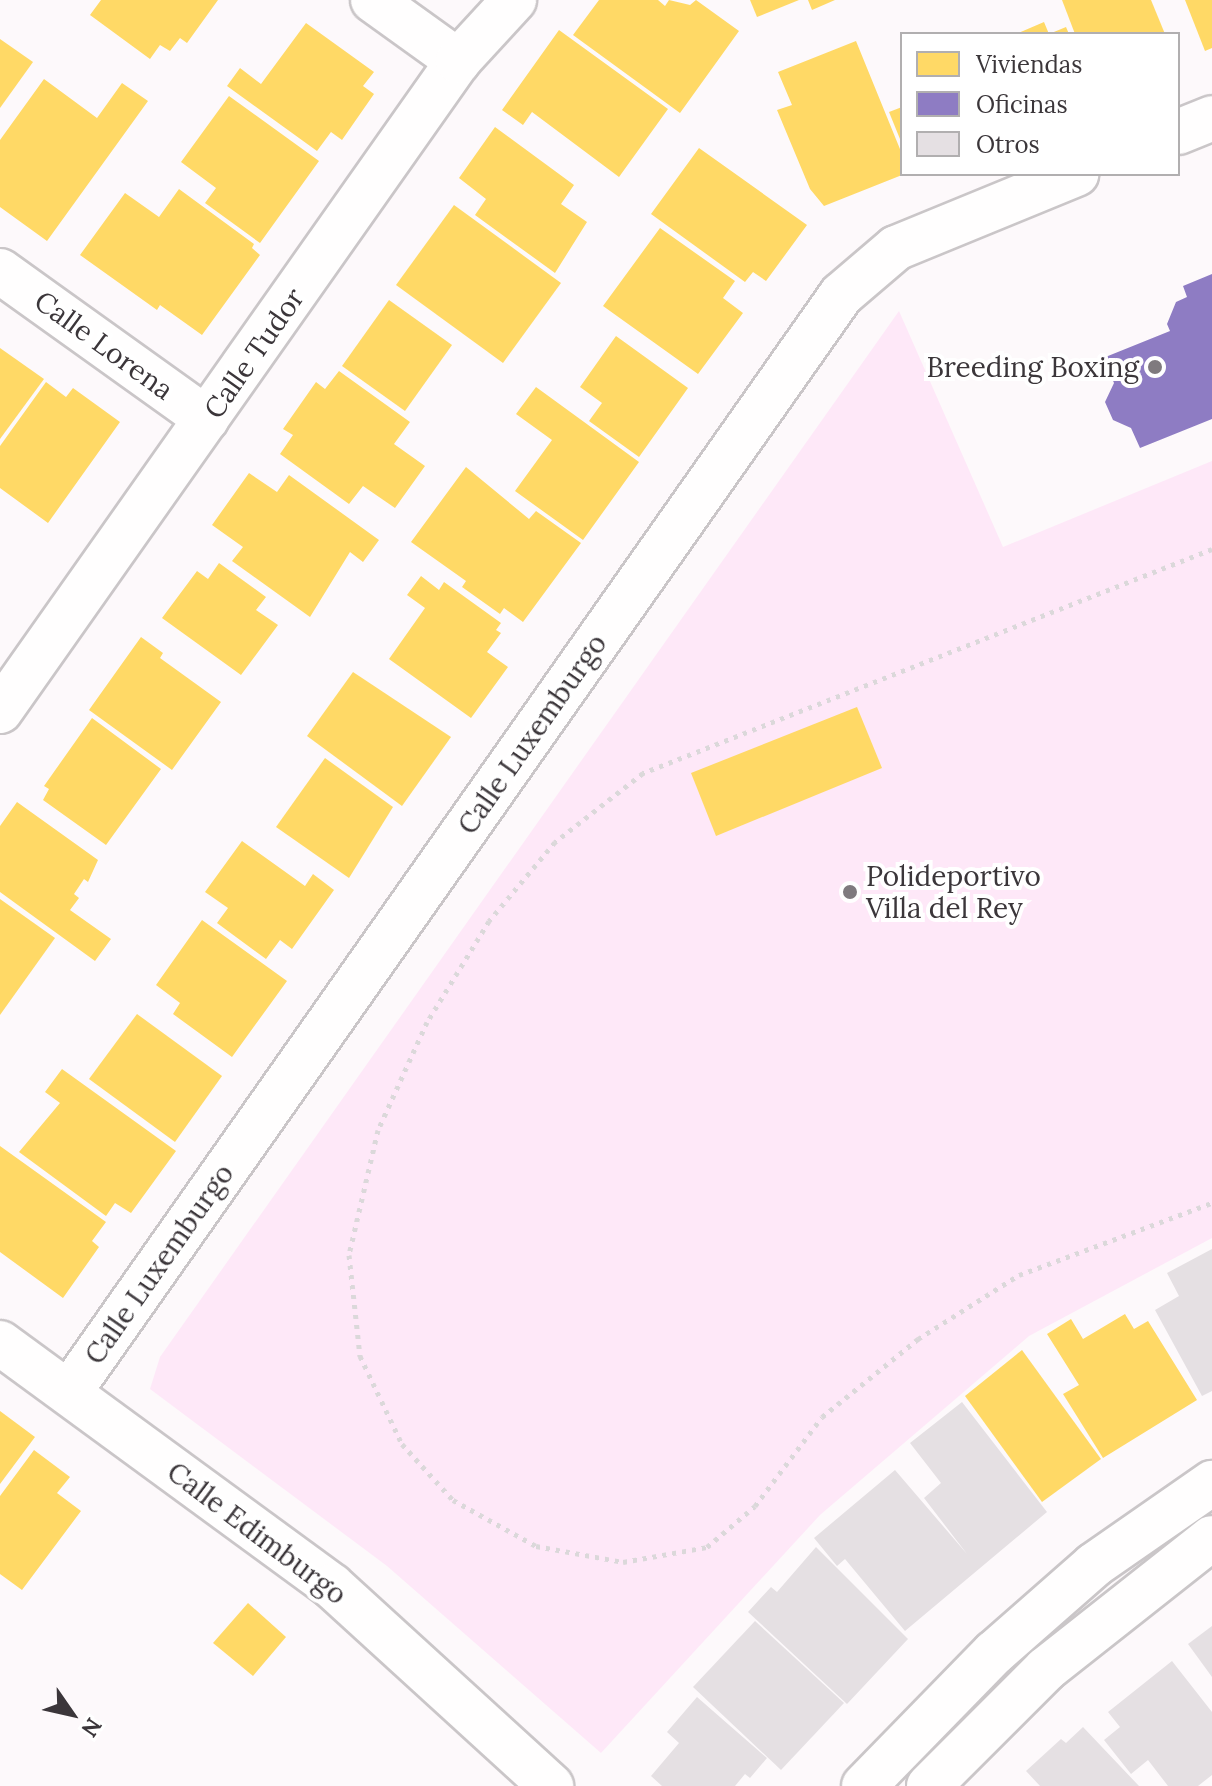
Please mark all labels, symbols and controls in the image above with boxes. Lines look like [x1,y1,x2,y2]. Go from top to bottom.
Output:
legend [900,32,1180,176]
text: Viviendas [976,49,1082,80]
text: Oficinas [976,89,1068,120]
text: Otros [976,129,1040,160]
street label: Calle Tudor [197,281,311,425]
street label: Calle Lorena [28,284,180,406]
place label: Breeding Boxing [927,350,1139,384]
marker: Breeding Boxing [1146,358,1164,376]
street label: Calle Luxemburgo [450,628,614,840]
place label: Polideportivo Villa del Rey [866,859,1041,925]
marker: Polideportivo Villa del Rey [841,883,859,901]
street label: Calle Luxemburgo [77,1158,241,1370]
street label: Calle Edimburgo [161,1455,353,1611]
north arrow [32,1674,112,1754]
text: N [76,1713,108,1742]

